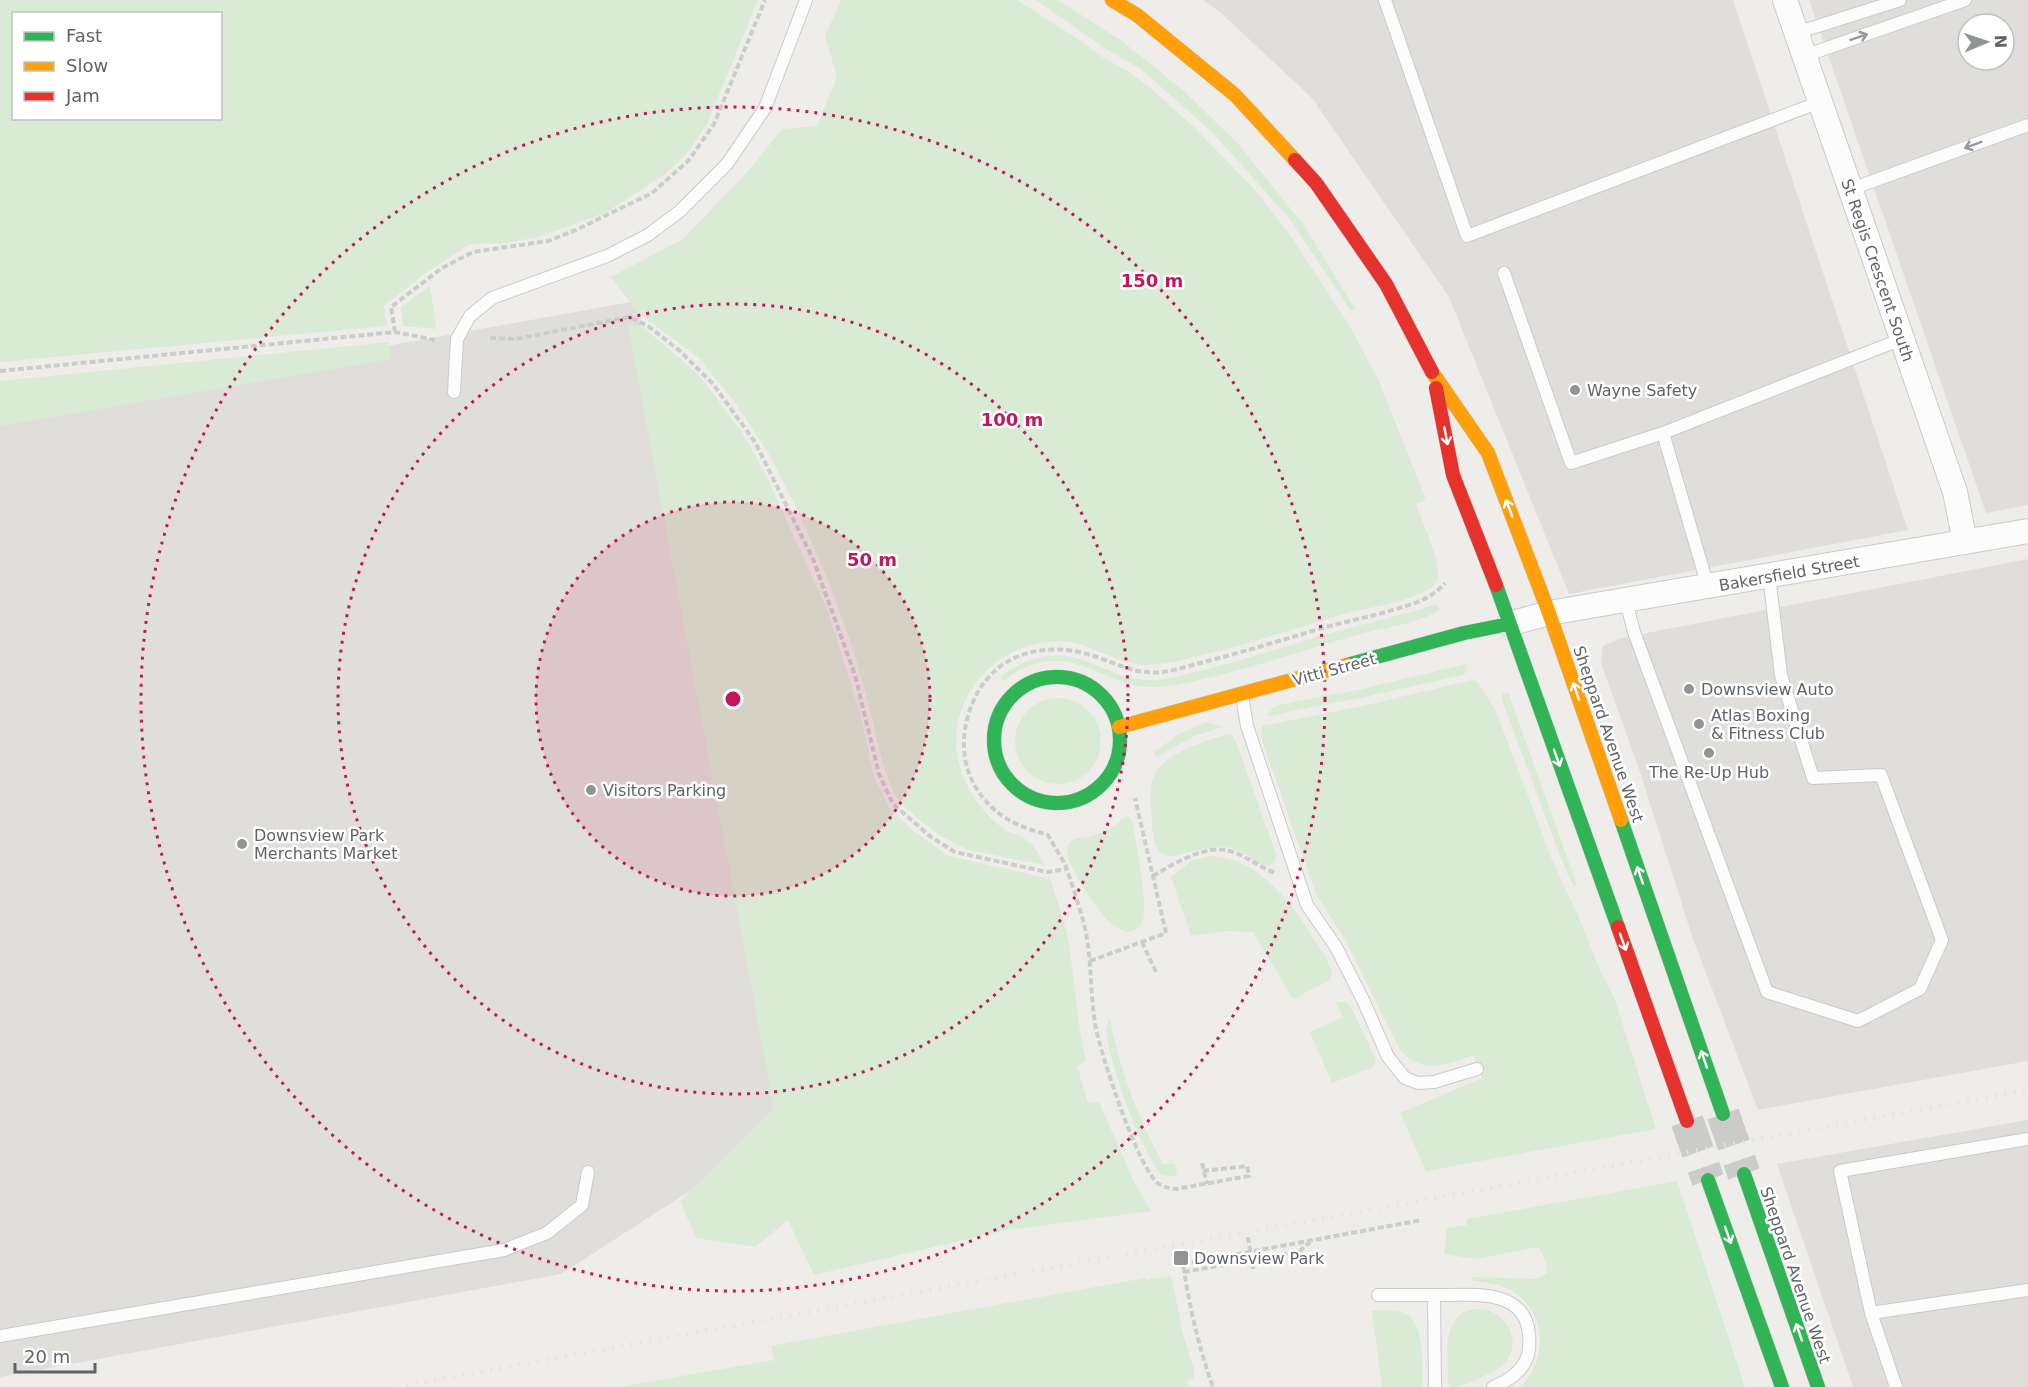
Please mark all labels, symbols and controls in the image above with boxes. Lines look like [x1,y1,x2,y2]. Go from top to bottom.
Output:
legend [12,12,222,120]
north arrow [1956,12,2016,72]
text: Fast [66,25,102,46]
one-way arrow [1849,30,1868,41]
text: N [1991,34,2010,49]
text: Slow [66,55,108,76]
text: Jam [65,85,100,106]
one-way arrow [1964,140,1983,151]
street label: St Regis Crescent South [1837,176,1918,364]
text: 150 m [1121,270,1183,291]
place label: Wayne Safety [1587,381,1697,400]
marker: Wayne Safety [1568,383,1582,397]
text: 100 m [981,409,1043,430]
one-way arrow [1441,426,1452,446]
one-way arrow [1503,499,1514,517]
text: 50 m [847,549,897,570]
street label: Bakersfield Street [1717,552,1861,595]
street label: Sheppard Avenue West [1569,643,1648,825]
street label: Vitti Street [1290,649,1378,690]
place label: Downsview Auto [1701,680,1834,699]
one-way arrow [1570,682,1581,701]
marker: Downsview Auto [1682,682,1696,696]
centre of rings [723,689,743,709]
place label: Atlas Boxing & Fitness Club [1711,706,1825,743]
marker: Atlas Boxing & Fitness Club [1692,717,1706,731]
marker: The Re-Up Hub [1702,746,1716,760]
one-way arrow [1553,748,1564,767]
place label: The Re-Up Hub [1648,763,1769,782]
place label: Visitors Parking [603,781,726,800]
marker: Visitors Parking [584,783,598,797]
place label: Downsview Park Merchants Market [254,826,397,863]
marker: Downsview Park Merchants Market [235,837,249,851]
one-way arrow [1634,866,1645,885]
one-way arrow [1619,932,1630,950]
one-way arrow [1698,1050,1709,1069]
street label: Sheppard Avenue West [1756,1184,1835,1366]
one-way arrow [1724,1225,1735,1244]
marker: Downsview Park [1172,1249,1190,1267]
place label: Downsview Park [1194,1249,1325,1268]
one-way arrow [1792,1323,1803,1342]
scale bar [15,1336,94,1374]
text: 20 m [24,1346,70,1367]

